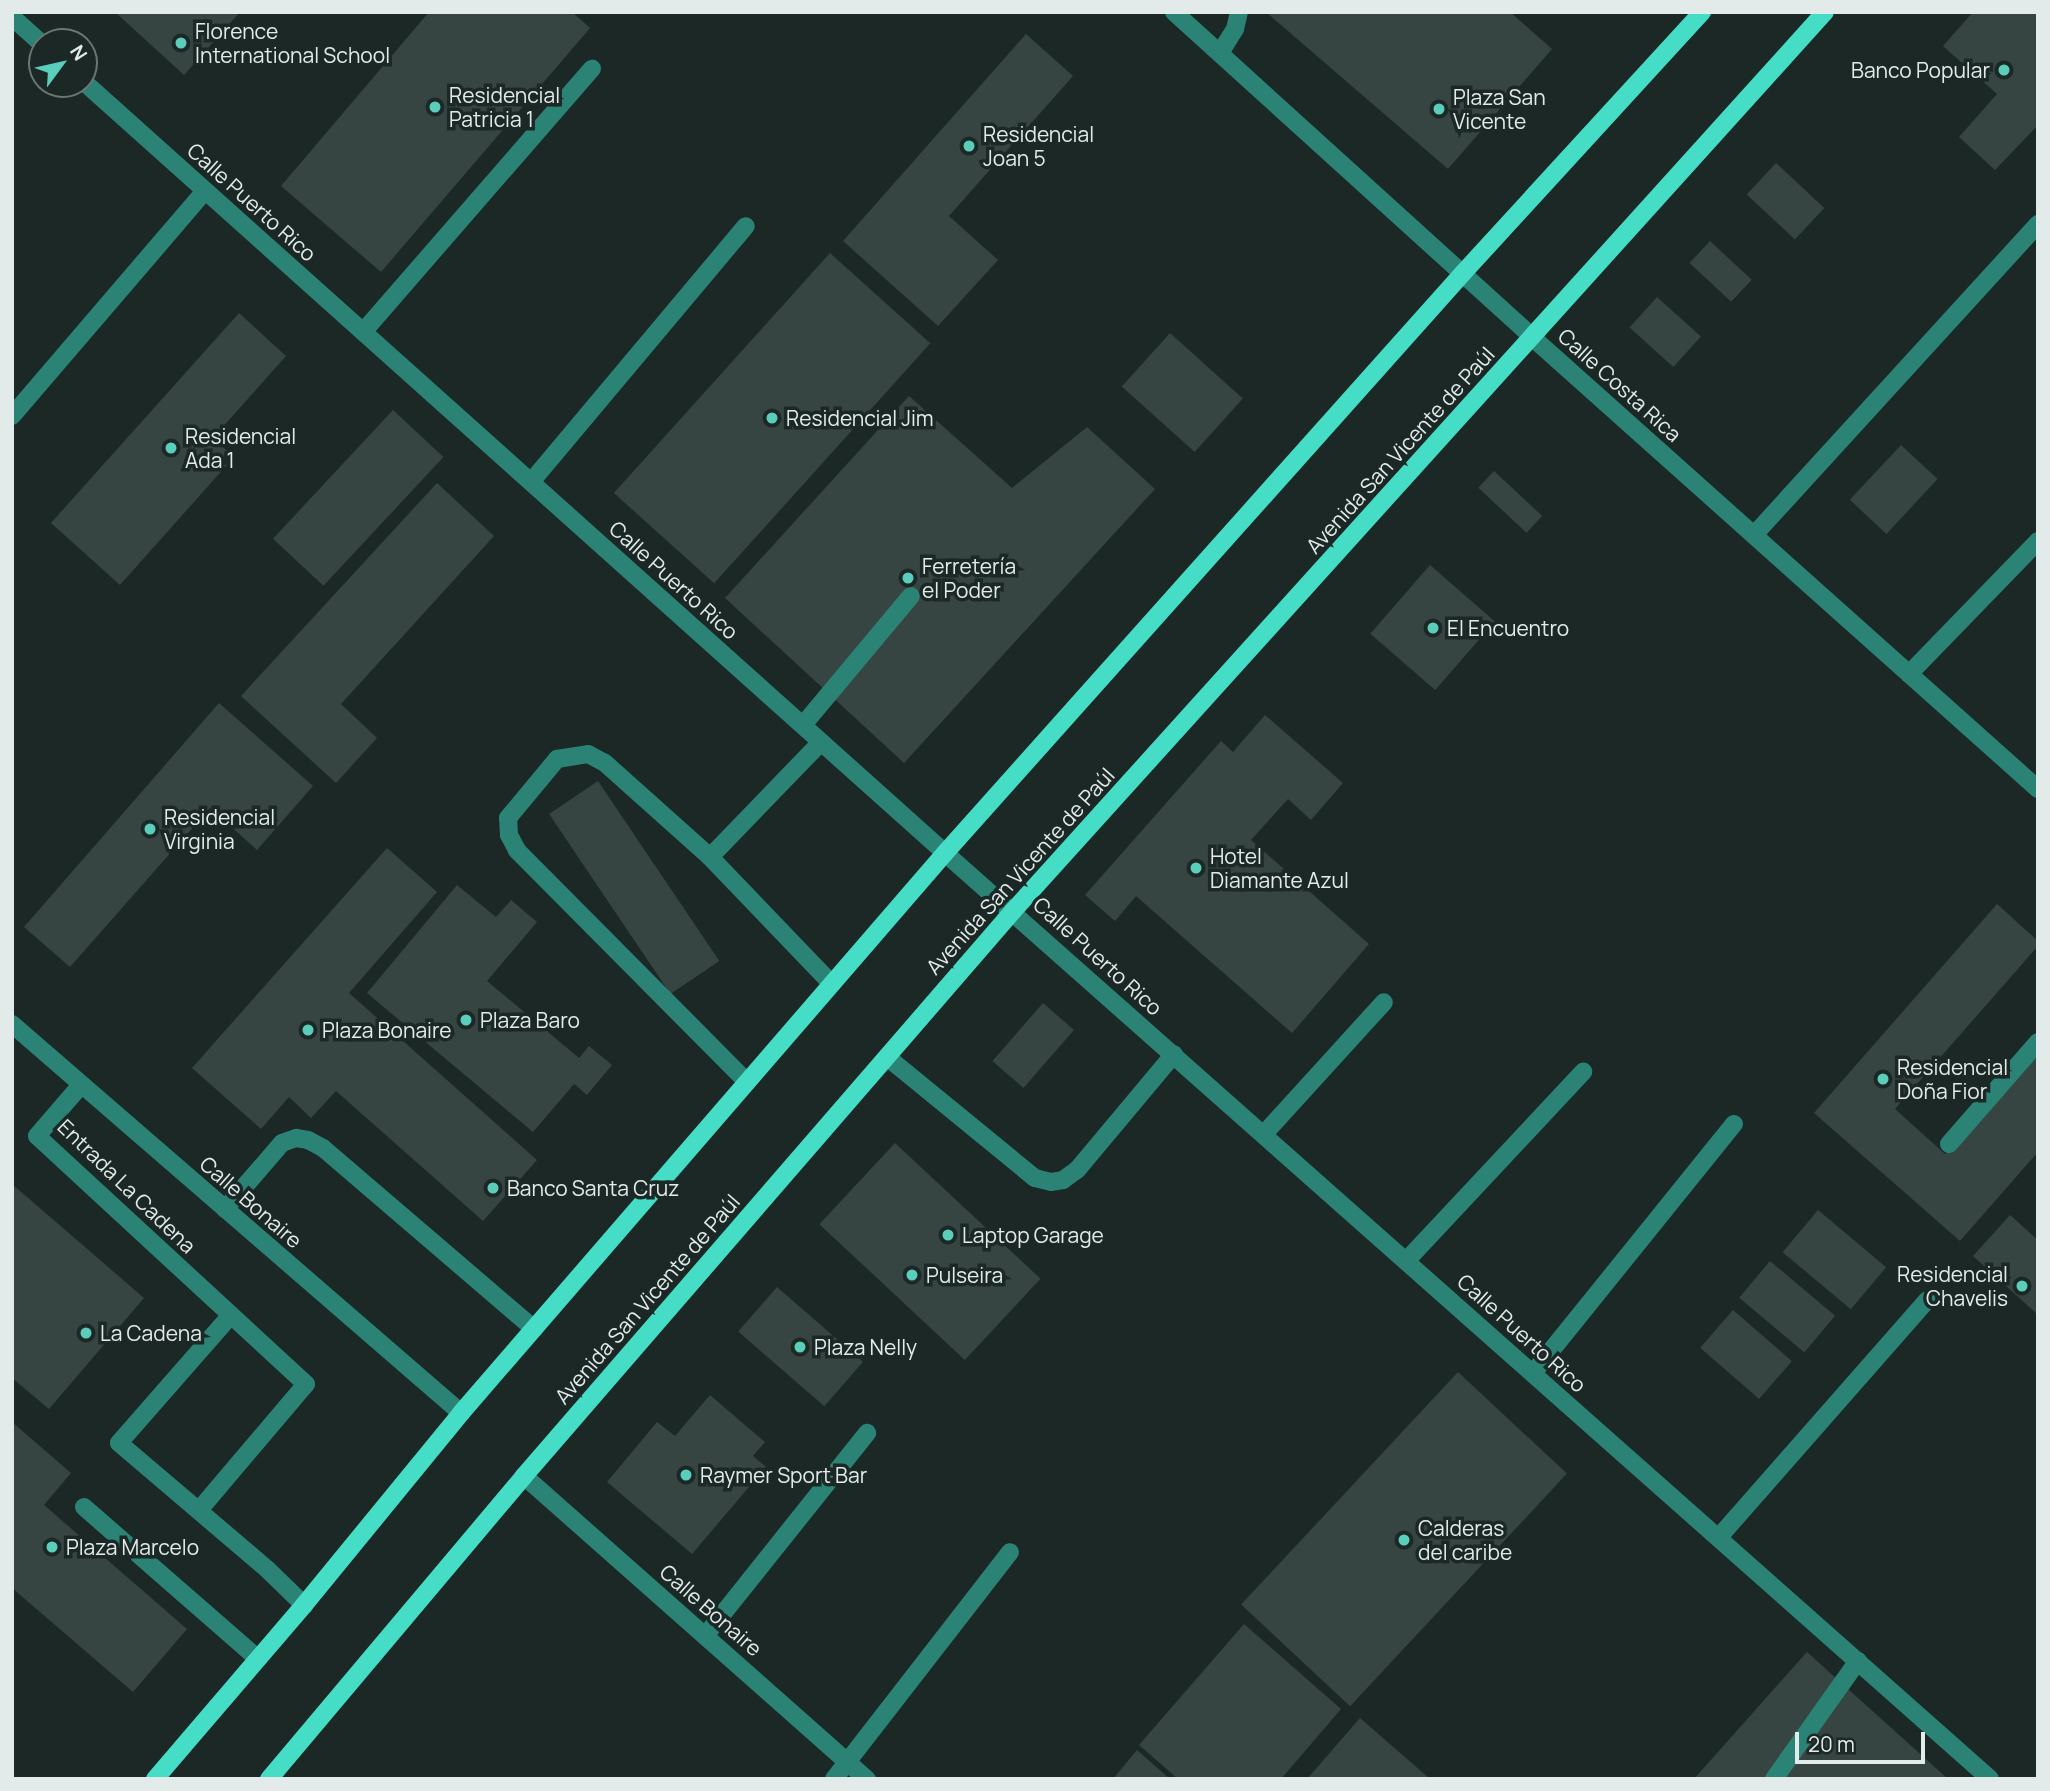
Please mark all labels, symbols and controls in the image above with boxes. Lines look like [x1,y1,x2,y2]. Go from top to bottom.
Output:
place label: Florence International School [195,18,390,68]
north arrow [28,28,98,98]
marker: Florence International School [173,35,189,51]
text: N [64,40,94,65]
place label: Banco Popular [1851,57,1990,83]
marker: Banco Popular [1996,62,2012,78]
place label: Residencial Patricia 1 [449,82,560,132]
place label: Plaza San Vicente [1453,84,1546,134]
marker: Residencial Patricia 1 [427,99,443,115]
marker: Plaza San Vicente [1431,101,1447,117]
place label: Residencial Joan 5 [983,121,1094,171]
street label: Calle Puerto Rico [182,138,322,266]
marker: Residencial Joan 5 [961,138,977,154]
street label: Calle Costa Rica [1553,323,1687,447]
street label: Avenida San Vicente de Paúl [1301,342,1499,558]
place label: Residencial Jim [786,405,934,431]
marker: Residencial Jim [764,410,780,426]
place label: Residencial Ada 1 [185,423,296,473]
marker: Residencial Ada 1 [163,440,179,456]
street label: Calle Puerto Rico [604,516,744,644]
place label: Ferretería el Poder [922,553,1016,603]
marker: Ferretería el Poder [900,570,916,586]
place label: El Encuentro [1447,615,1569,641]
marker: El Encuentro [1425,620,1441,636]
street label: Avenida San Vicente de Paúl [921,763,1119,979]
place label: Residencial Virginia [164,804,275,854]
marker: Residencial Virginia [142,821,158,837]
place label: Hotel Diamante Azul [1210,843,1349,893]
marker: Hotel Diamante Azul [1188,860,1204,876]
street label: Calle Puerto Rico [1028,892,1168,1020]
place label: Plaza Baro [480,1007,580,1033]
marker: Plaza Baro [458,1012,474,1028]
place label: Plaza Bonaire [322,1017,452,1043]
marker: Plaza Bonaire [300,1022,316,1038]
place label: Residencial Doña Fior [1897,1054,2008,1104]
marker: Residencial Doña Fior [1875,1071,1891,1087]
street label: Entrada La Cadena [53,1114,201,1258]
street label: Calle Bonaire [195,1151,307,1253]
place label: Banco Santa Cruz [507,1175,679,1201]
marker: Banco Santa Cruz [485,1180,501,1196]
street label: Avenida San Vicente de Paúl [549,1189,745,1409]
place label: Laptop Garage [962,1222,1104,1248]
marker: Laptop Garage [940,1227,956,1243]
place label: Residencial Chavelis [1897,1261,2008,1311]
place label: Pulseira [926,1262,1003,1288]
marker: Pulseira [904,1267,920,1283]
street label: Calle Puerto Rico [1452,1269,1592,1397]
marker: Residencial Chavelis [2014,1278,2030,1294]
place label: La Cadena [100,1320,202,1346]
marker: La Cadena [78,1325,94,1341]
place label: Plaza Nelly [814,1334,917,1360]
marker: Plaza Nelly [792,1339,808,1355]
place label: Raymer Sport Bar [700,1462,867,1488]
marker: Raymer Sport Bar [678,1467,694,1483]
place label: Calderas del caribe [1418,1515,1512,1565]
marker: Calderas del caribe [1396,1532,1412,1548]
place label: Plaza Marcelo [66,1534,199,1560]
marker: Plaza Marcelo [44,1539,60,1555]
street label: Calle Bonaire [655,1559,767,1661]
scale bar [1798,1718,1927,1762]
text: 20 m [1808,1730,1855,1758]

